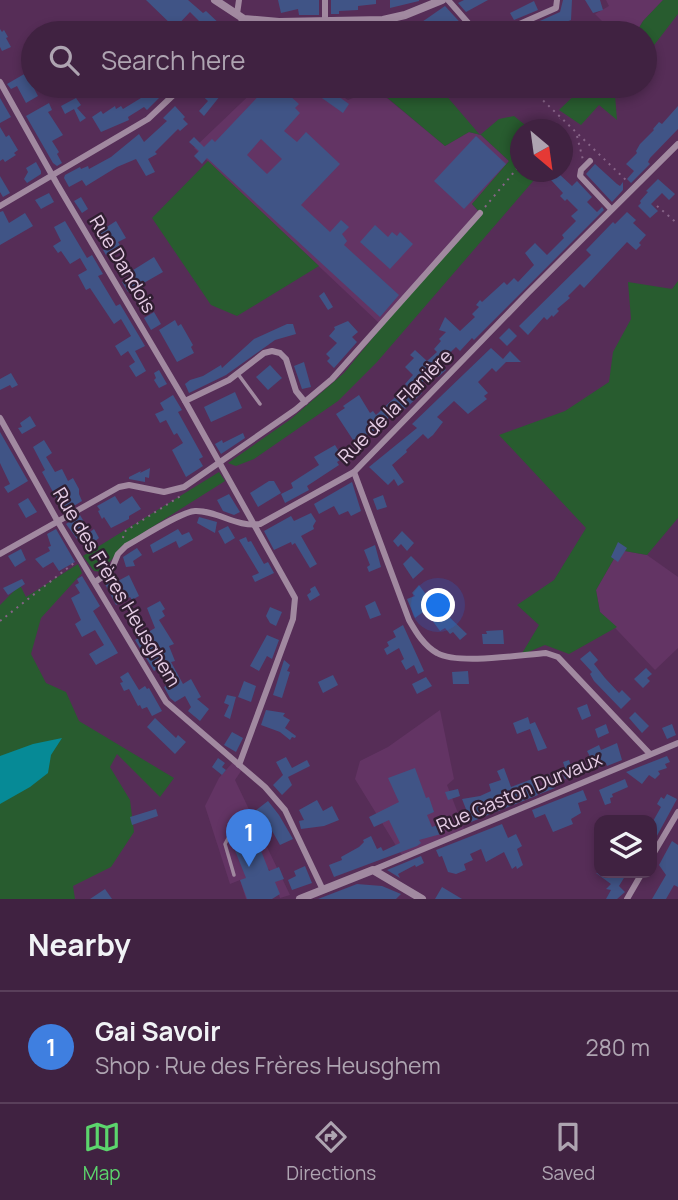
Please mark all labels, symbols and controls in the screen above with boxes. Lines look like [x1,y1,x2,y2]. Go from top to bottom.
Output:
search box [21,21,657,98]
icon: search [45,41,83,79]
text: Search here [101,42,246,78]
north arrow [510,119,573,182]
street label: Rue Dandois [84,210,162,318]
street label: Rue de la Flanière [332,343,458,469]
street label: Rue des Frères Heusghem [47,482,187,692]
your location [421,588,455,622]
street label: Rue Gaston Durvaux [432,745,606,839]
pin: 1 [226,809,272,867]
map controls [594,815,657,878]
button: layers [594,815,657,878]
text: Nearby [28,924,131,965]
text: Gai Savoir [95,1013,221,1049]
text: 1 [46,1031,56,1063]
text: 280 m [585,1031,650,1063]
text: Shop · Rue des Frères Heusghem [95,1049,441,1081]
tab: Map [83,1118,121,1186]
tab: Directions [286,1118,376,1186]
tab: Saved [542,1118,595,1186]

